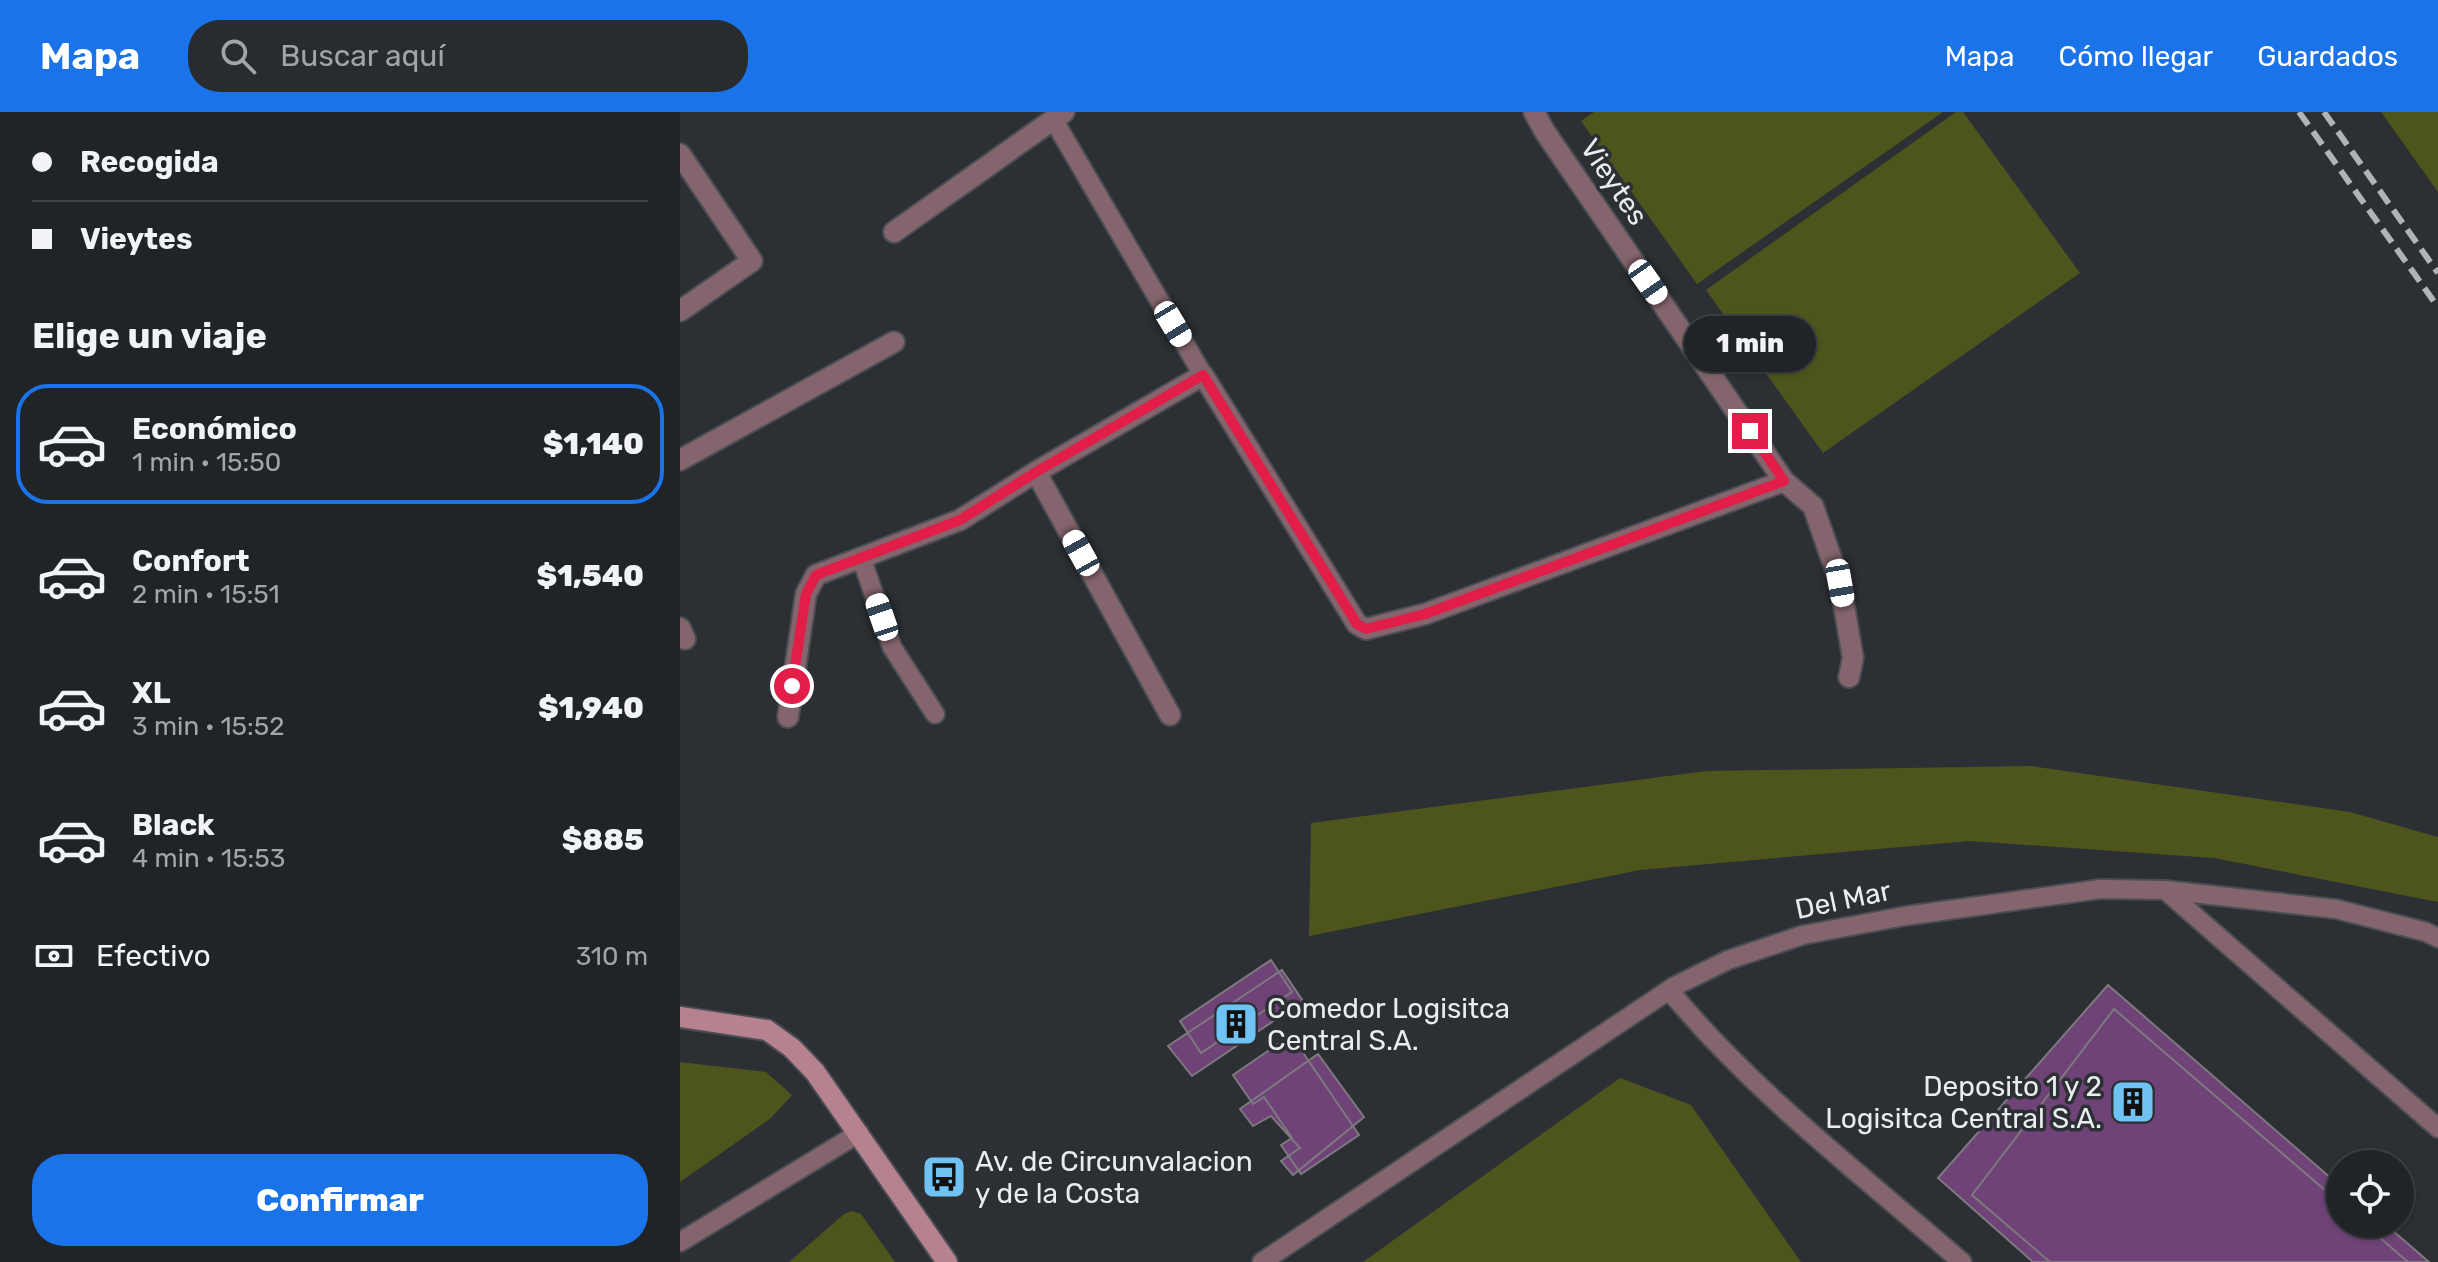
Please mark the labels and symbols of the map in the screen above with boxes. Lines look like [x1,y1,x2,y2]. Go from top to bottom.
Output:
street label: Vieytes [1573,133,1655,231]
car [1624,255,1672,309]
car [1150,297,1196,351]
callout: 1 min [1684,315,1816,371]
route end [1732,413,1768,449]
car [1059,526,1103,580]
car [1824,557,1856,609]
car [863,590,901,644]
route start [774,668,810,704]
street label: Del Mar [1792,874,1894,926]
place label: Comedor Logisitca Central S.A. [1267,992,1510,1057]
building icon: Comedor Logisitca Central S.A. [1212,1000,1260,1048]
place label: Deposito 1 y 2 Logisitca Central S.A. [1825,1070,2102,1135]
building icon: Deposito 1 y 2 Logisitca Central S.A. [2109,1078,2157,1126]
place label: Av. de Circunvalacion y de la Costa [975,1145,1253,1210]
bus stop icon: Av. de Circunvalacion y de la Costa [920,1153,968,1201]

